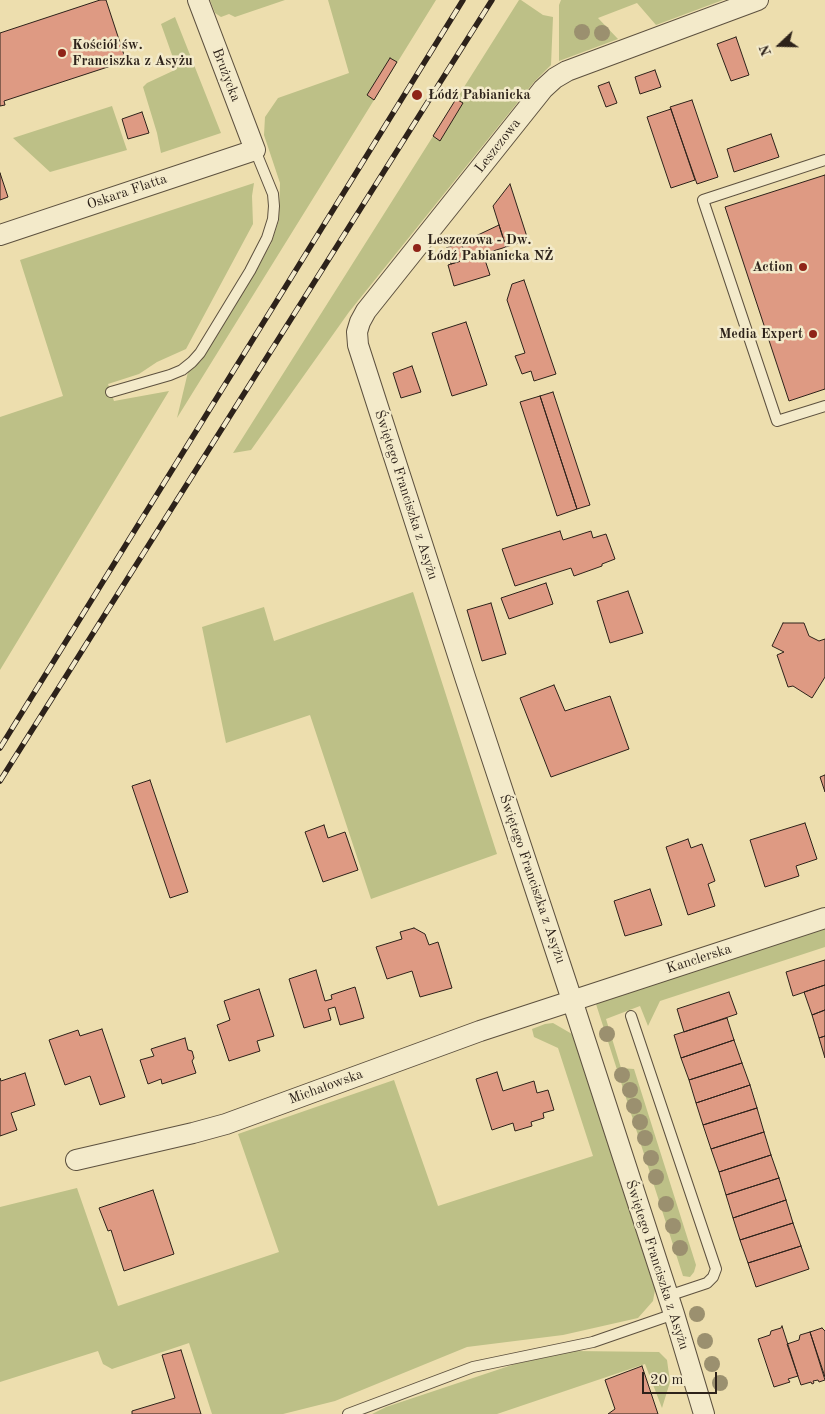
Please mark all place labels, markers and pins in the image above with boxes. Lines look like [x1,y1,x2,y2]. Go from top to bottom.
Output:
place label: Kościół św. Franciszka z Asyżu [72,37,193,70]
marker: Kościół św. Franciszka z Asyżu [56,47,68,59]
place label: Łódź Pabianicka [428,87,531,103]
marker: Łódź Pabianicka [410,88,424,102]
place label: Leszczowa - Dw. Łódź Pabianicka NŻ [427,232,553,264]
marker: Leszczowa - Dw. Łódź Pabianicka NŻ [411,242,423,254]
place label: Action [752,259,793,275]
marker: Action [797,261,809,273]
place label: Media Expert [719,326,803,342]
marker: Media Expert [807,328,819,340]

